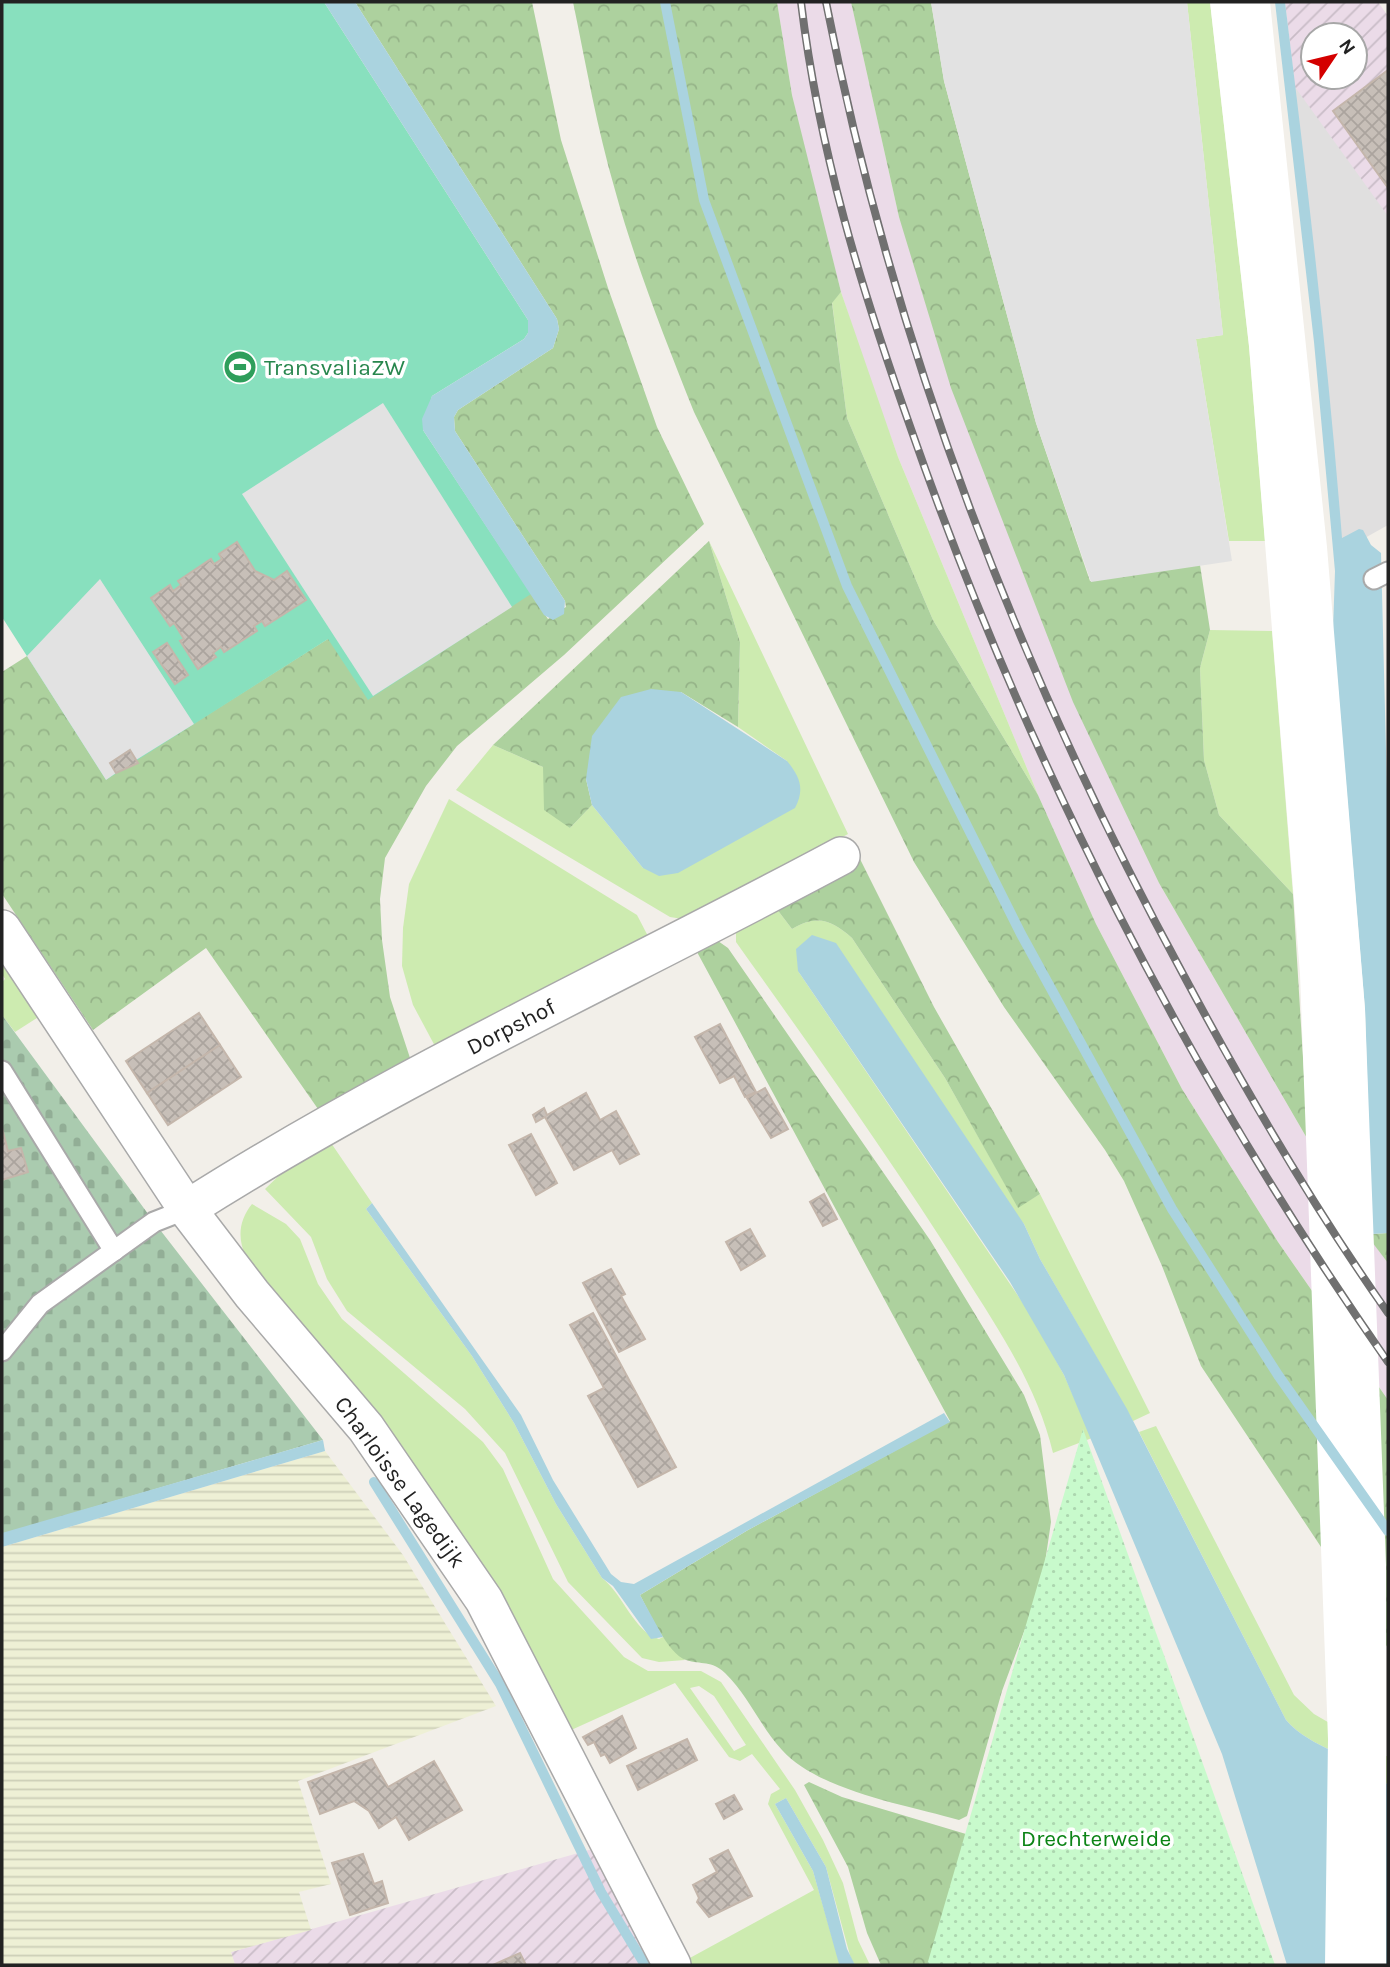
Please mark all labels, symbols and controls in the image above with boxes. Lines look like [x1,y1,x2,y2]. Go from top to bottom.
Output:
north arrow [1299,21,1369,91]
text: N [1334,35,1360,59]
sports icon: TransvaliaZW [221,348,259,386]
place label: TransvaliaZW [264,354,406,381]
street label: Dorpshof [462,993,560,1061]
street label: Charloisse Lagedijk [329,1391,471,1573]
park label: Drechterweide [1021,1825,1171,1852]

